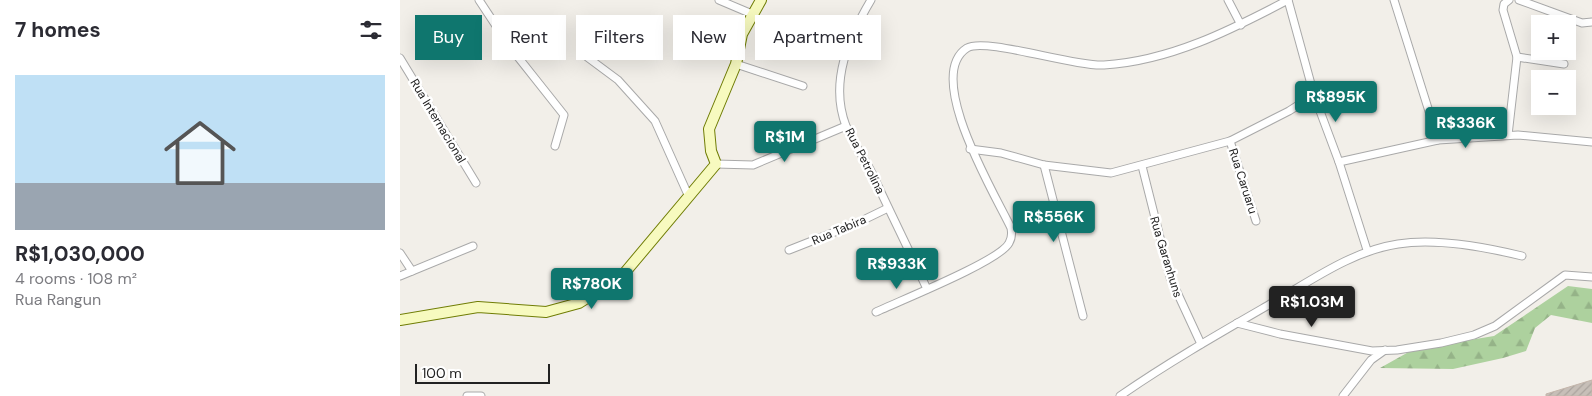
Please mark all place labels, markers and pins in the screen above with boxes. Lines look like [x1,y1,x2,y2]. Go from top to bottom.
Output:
pin: R$895K [1295,80,1377,123]
pin: R$336K [1425,106,1507,149]
pin: R$1M [755,120,815,163]
pin: R$556K [1013,200,1095,243]
pin: R$933K [856,248,938,290]
pin: R$780K [551,268,633,310]
pin: R$1.03M [1266,286,1358,328]

